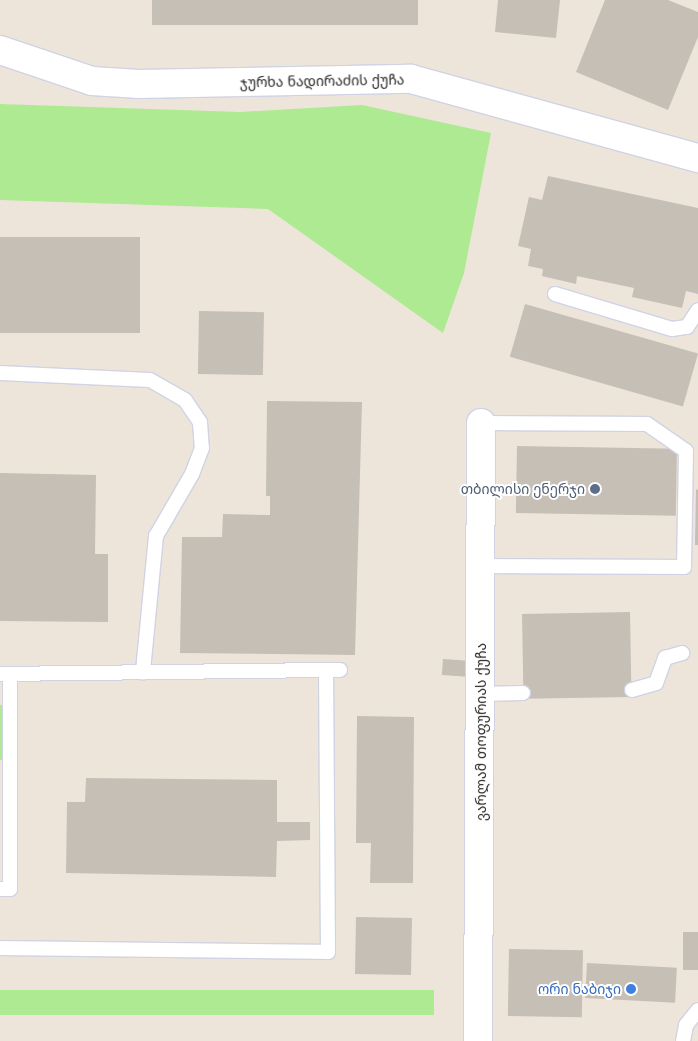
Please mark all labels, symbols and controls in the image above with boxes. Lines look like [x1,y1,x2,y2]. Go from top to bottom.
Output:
street label: ჯურხა ნადირაძის ქუჩა [240,71,404,91]
place label: თბილისი ენერჯი [461,481,585,497]
marker: თბილისი ენერჯი [589,483,601,495]
street label: ვარლამ თოფურიას ქუჩა [473,643,489,821]
place label: ორი ნაბიჯი [538,981,621,997]
marker: ორი ნაბიჯი [625,983,637,995]

